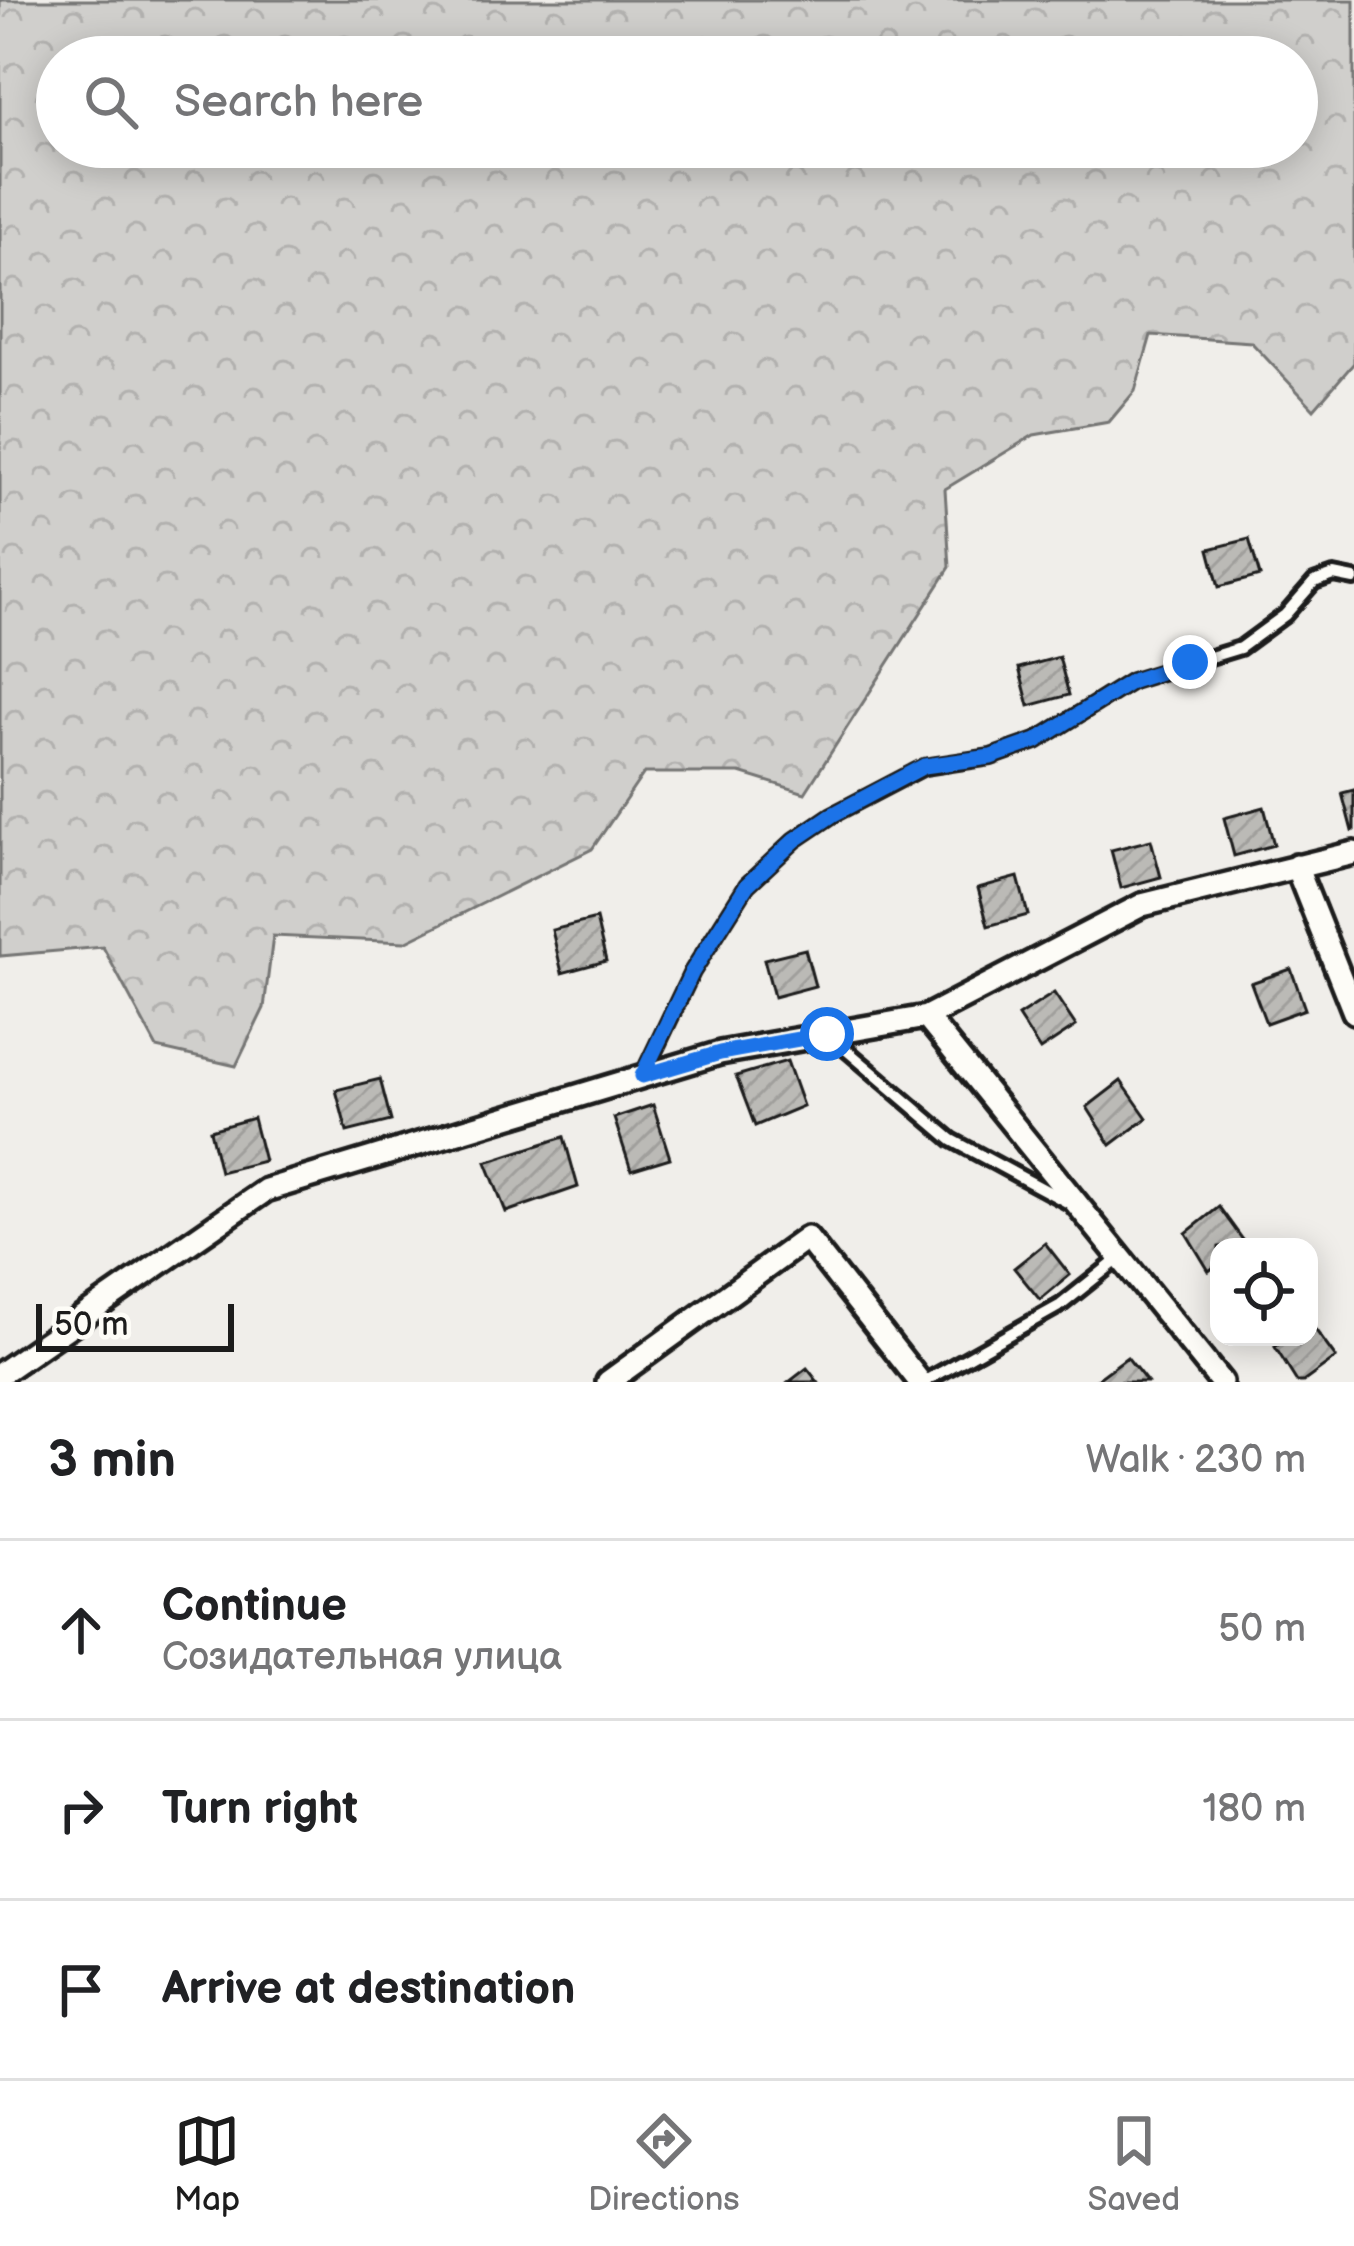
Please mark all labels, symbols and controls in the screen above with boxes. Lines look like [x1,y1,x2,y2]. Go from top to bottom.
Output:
search box [36,36,1318,168]
icon: search [78,69,144,135]
text: Search here [174,75,423,130]
route end [1163,635,1217,689]
route start [800,1007,854,1061]
map controls [1210,1238,1318,1346]
button: locate [1210,1238,1318,1346]
scale bar [36,1298,234,1351]
text: 50 m [54,1305,129,1345]
text: 3 min [48,1430,176,1491]
text: Walk · 230 m [1085,1437,1306,1484]
text: Continue [162,1579,347,1634]
icon: ahead [48,1597,114,1663]
text: 50 m [1218,1606,1306,1653]
text: Созидательная улица [162,1634,562,1681]
icon: right [48,1777,114,1843]
text: Turn right [162,1782,358,1837]
text: 180 m [1202,1786,1306,1833]
icon: arrive [48,1957,114,2023]
text: Arrive at destination [162,1962,575,2017]
tab: Map [174,2108,240,2220]
tab: Directions [588,2108,740,2220]
tab: Saved [1087,2108,1180,2220]

